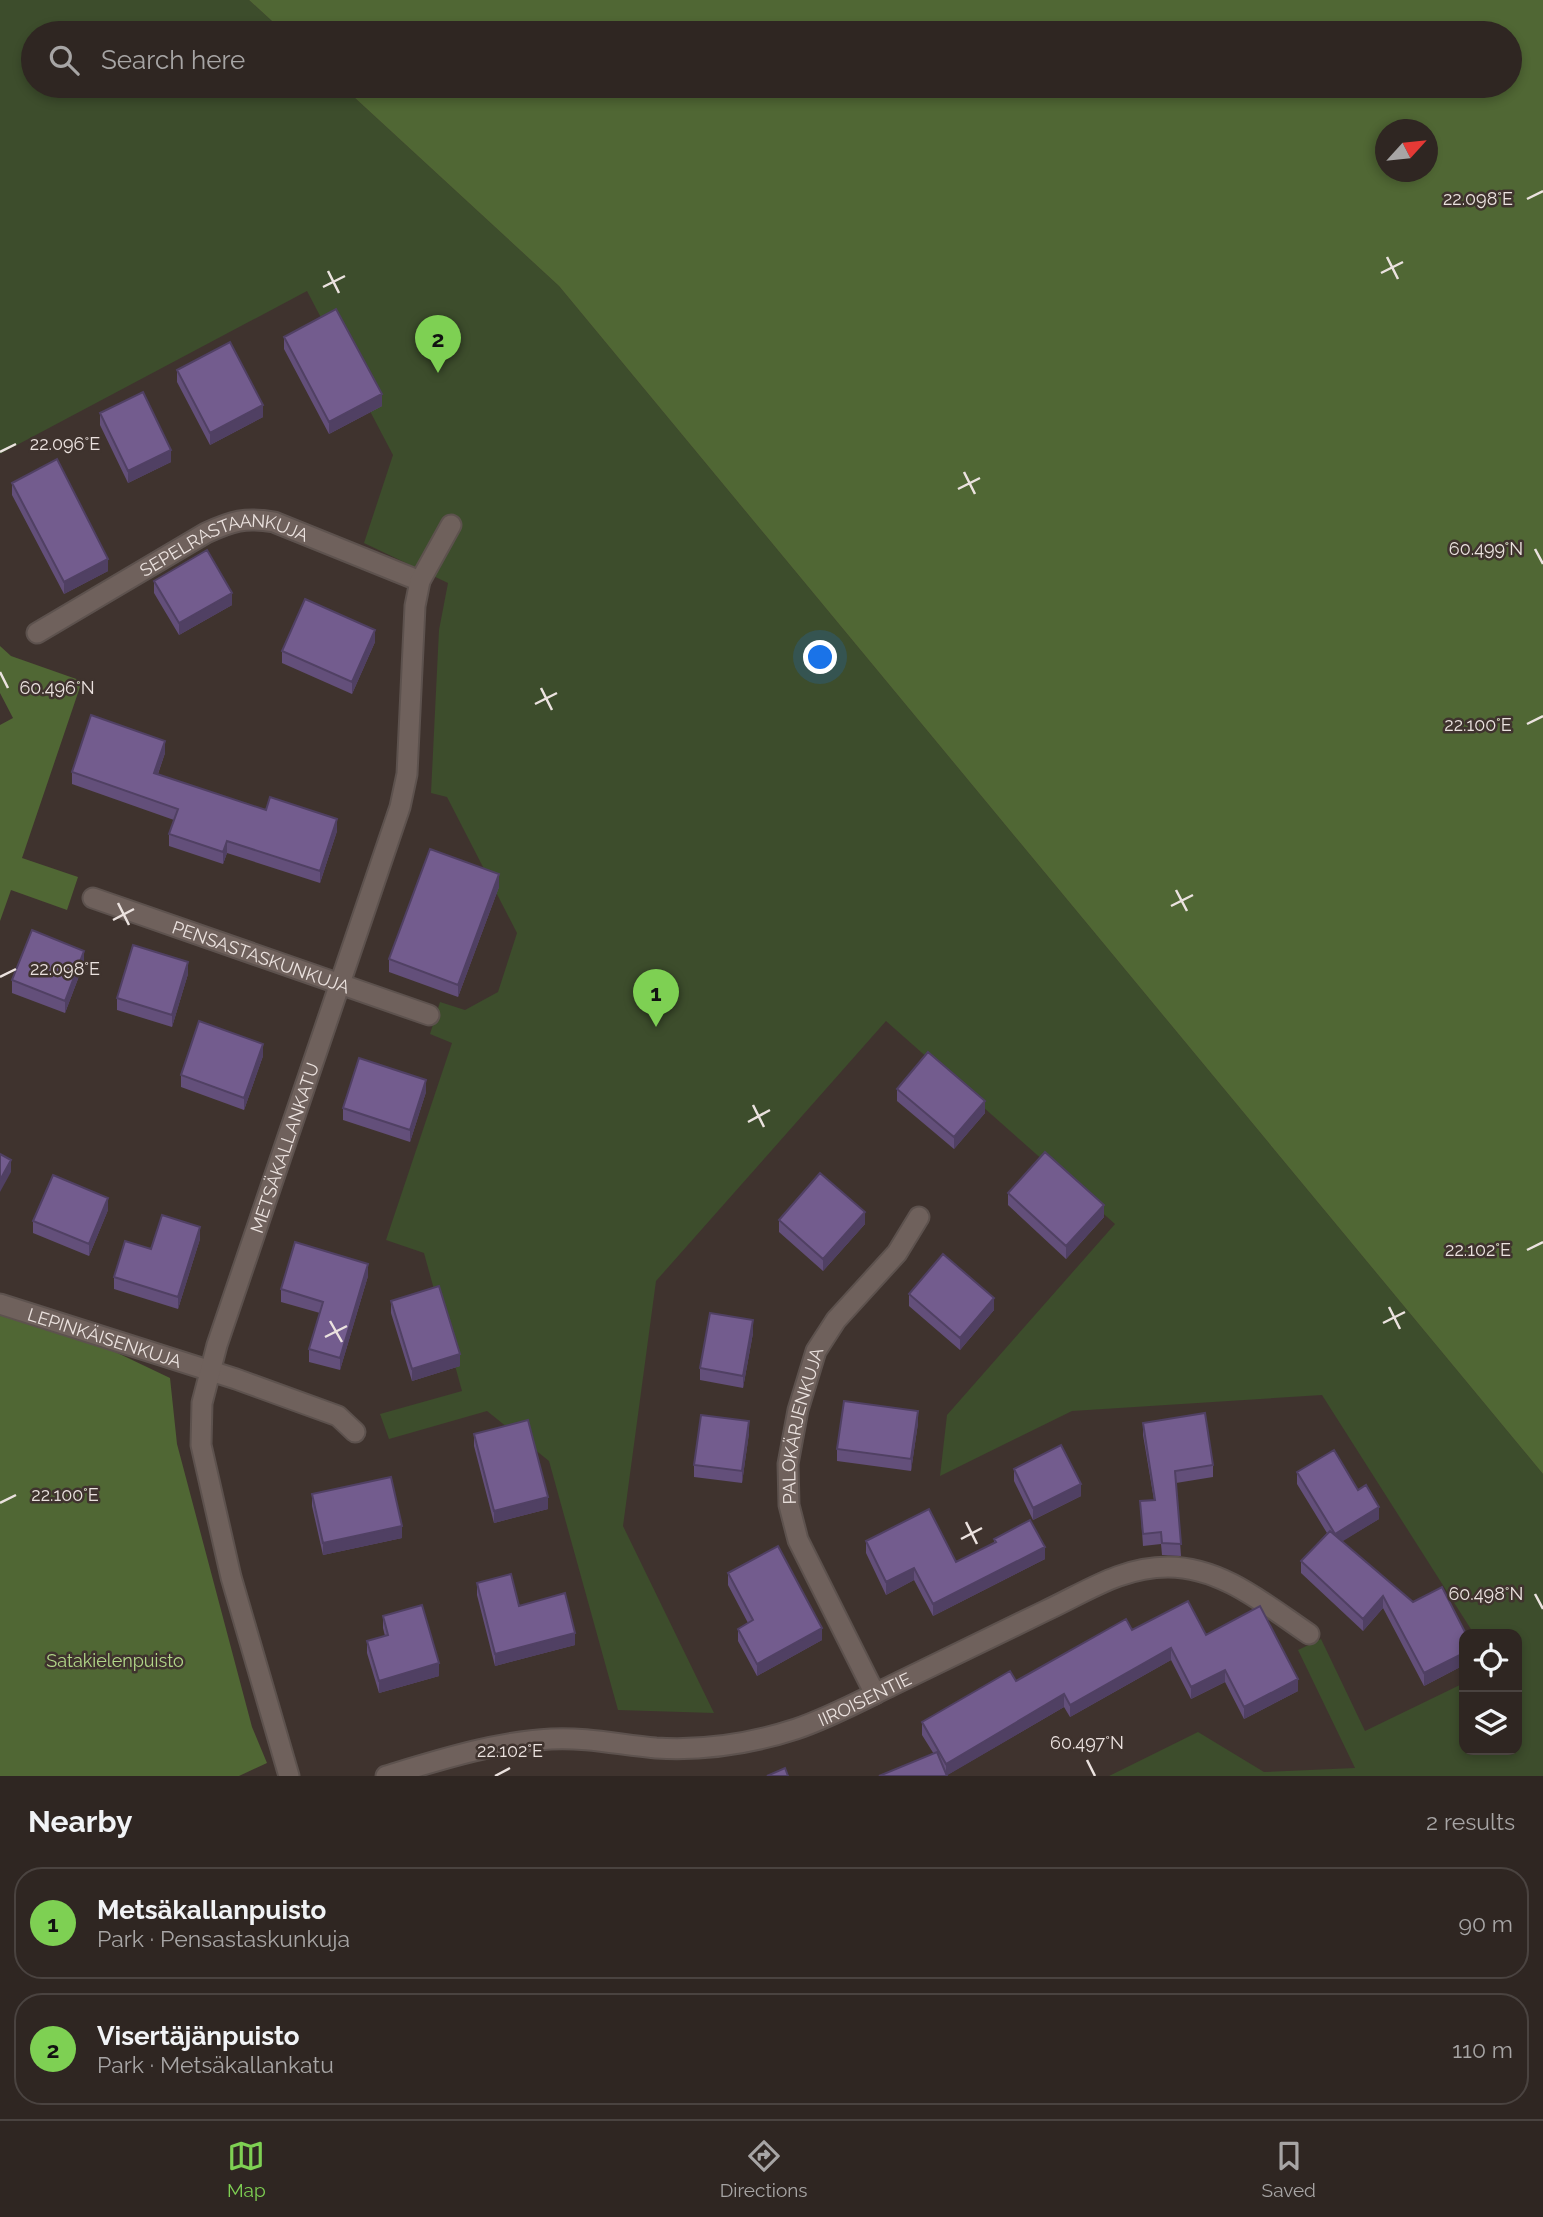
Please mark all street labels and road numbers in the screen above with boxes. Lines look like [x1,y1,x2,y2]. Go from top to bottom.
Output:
street label: SEPELRASTAANKUJA [136,509,312,581]
street label: PENSASTASKUNKUJA [169,916,353,997]
street label: METSÄKALLANKATU [245,1060,323,1236]
street label: LEPINKÄISENKUJA [25,1303,184,1372]
street label: PALOKÄRJENKUJA [777,1345,827,1505]
street label: IIROISENTIE [815,1667,914,1730]

